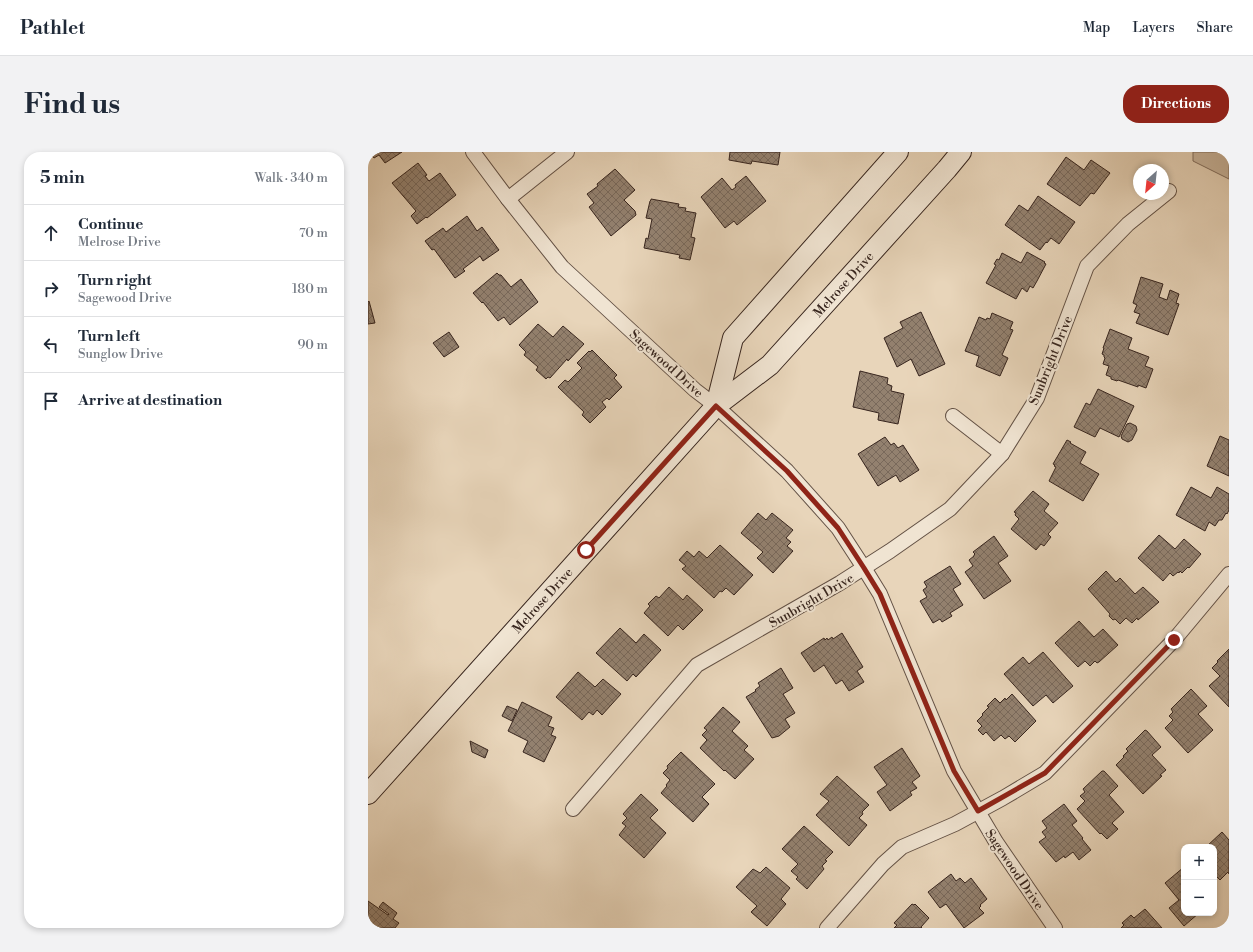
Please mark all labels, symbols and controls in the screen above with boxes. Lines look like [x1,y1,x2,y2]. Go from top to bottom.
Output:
text: Pathlet [20,16,85,40]
text: Map [1083,19,1110,37]
text: Layers [1132,19,1175,37]
text: Share [1197,19,1233,37]
button: Directions [1123,85,1229,123]
text: Find us [24,87,120,122]
north arrow [1133,164,1169,200]
text: 5 min [40,167,85,189]
text: Walk · 340 m [255,170,328,186]
text: Continue [78,215,143,234]
icon: ahead [40,222,62,244]
text: 70 m [299,225,328,241]
text: Melrose Drive [78,234,161,250]
street label: Melrose Drive [810,248,878,321]
text: Turn right [78,271,152,290]
icon: right [40,278,62,300]
text: 180 m [292,281,328,297]
text: Sagewood Drive [78,290,172,306]
street label: Sunbright Drive [1026,313,1076,407]
street label: Sagewood Drive [626,326,707,401]
text: Turn left [78,327,140,346]
icon: left [40,334,62,356]
text: 90 m [297,337,328,353]
text: Sunglow Drive [78,346,163,362]
icon: arrive [40,390,62,412]
text: Arrive at destination [78,391,222,410]
route start [577,541,595,559]
street label: Melrose Drive [509,564,577,637]
street label: Sunbright Drive [766,570,857,632]
route end [1165,631,1183,649]
street label: Sagewood Drive [981,826,1047,913]
map controls [1181,844,1217,916]
button: + [1181,844,1217,880]
button: − [1181,880,1217,916]

